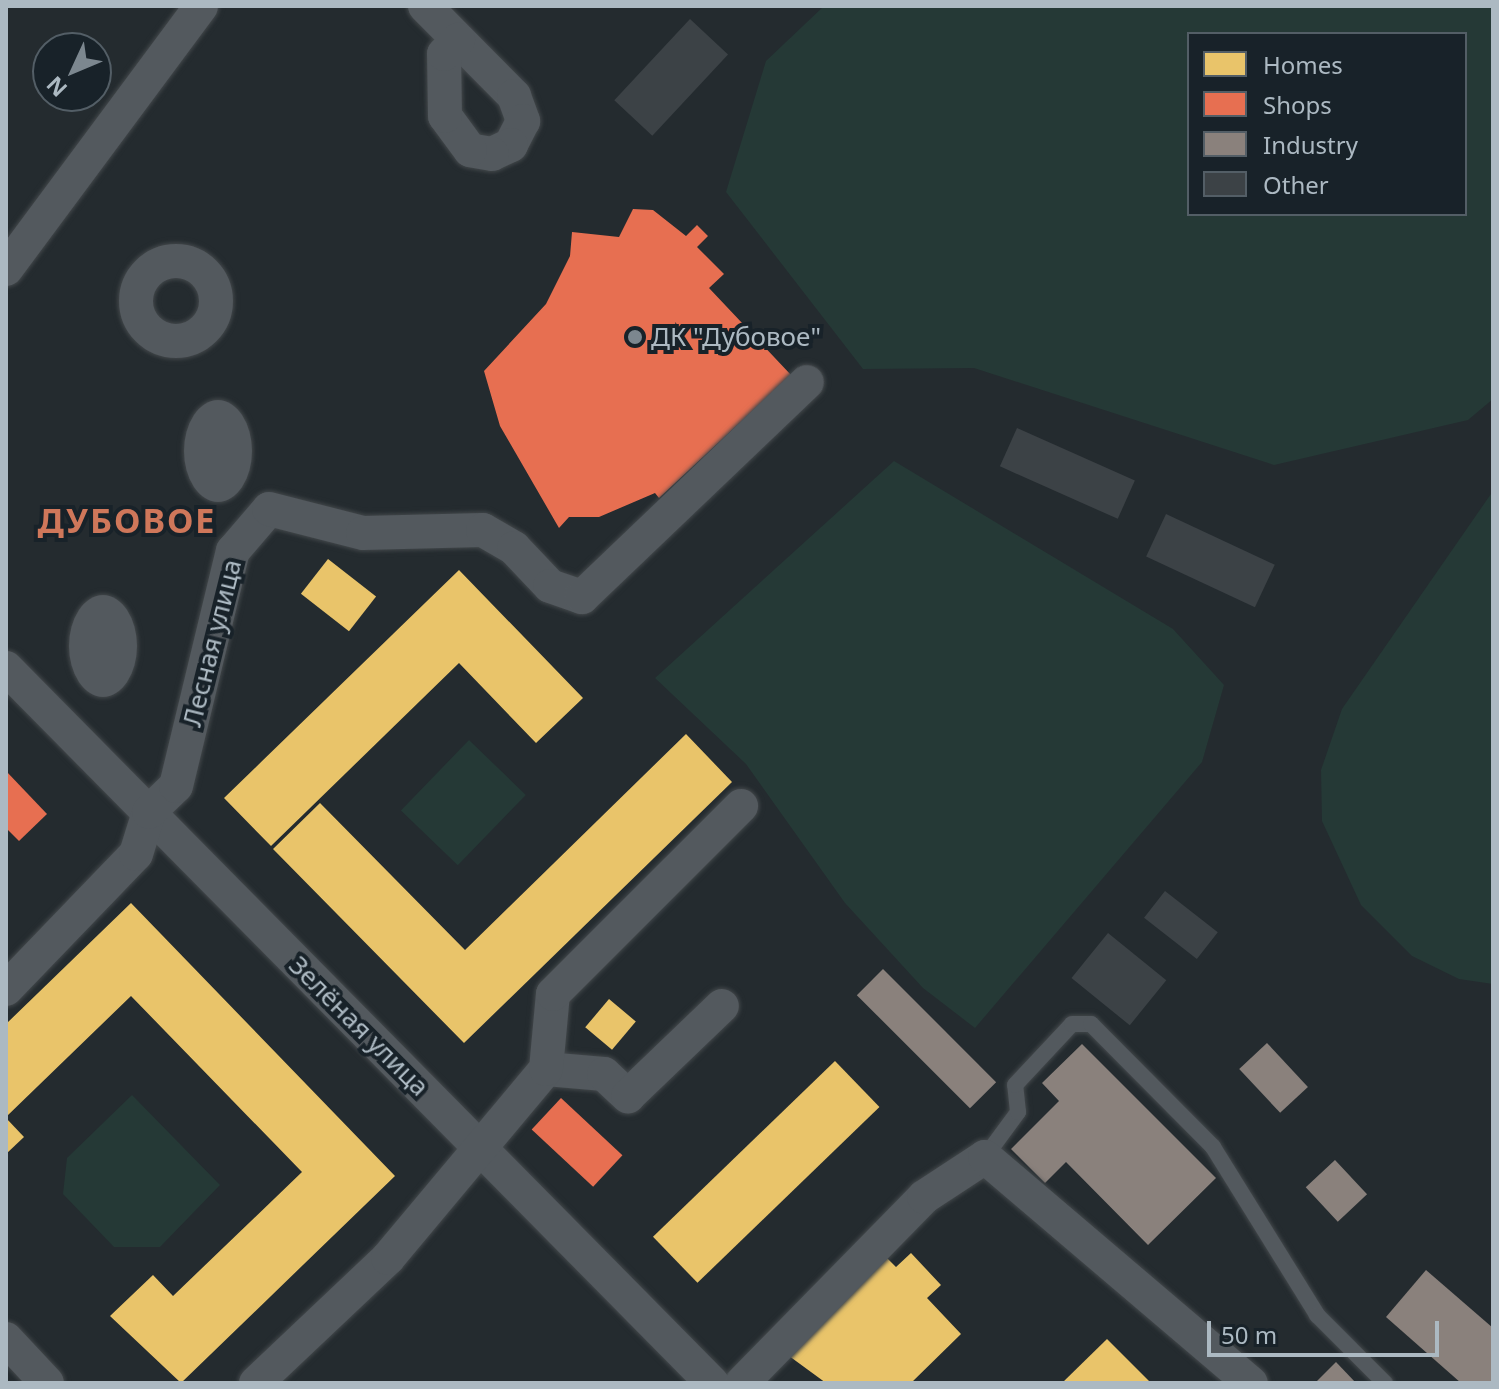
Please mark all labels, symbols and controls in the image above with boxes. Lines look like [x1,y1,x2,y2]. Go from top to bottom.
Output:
north arrow [32,32,112,112]
legend [1187,32,1467,216]
text: Homes [1263,48,1343,81]
text: N [39,70,73,104]
text: Shops [1263,88,1332,121]
text: Industry [1263,128,1358,161]
text: Other [1263,168,1329,201]
place label: ДК "Дубовое" [651,321,821,353]
marker: ДК "Дубовое" [626,328,644,346]
district label: ДУБОВОЕ [38,501,216,541]
street label: Лесная улица [176,556,248,730]
street label: Зелёная улица [283,950,435,1102]
scale bar [1211,1305,1443,1355]
text: 50 m [1221,1318,1277,1351]

